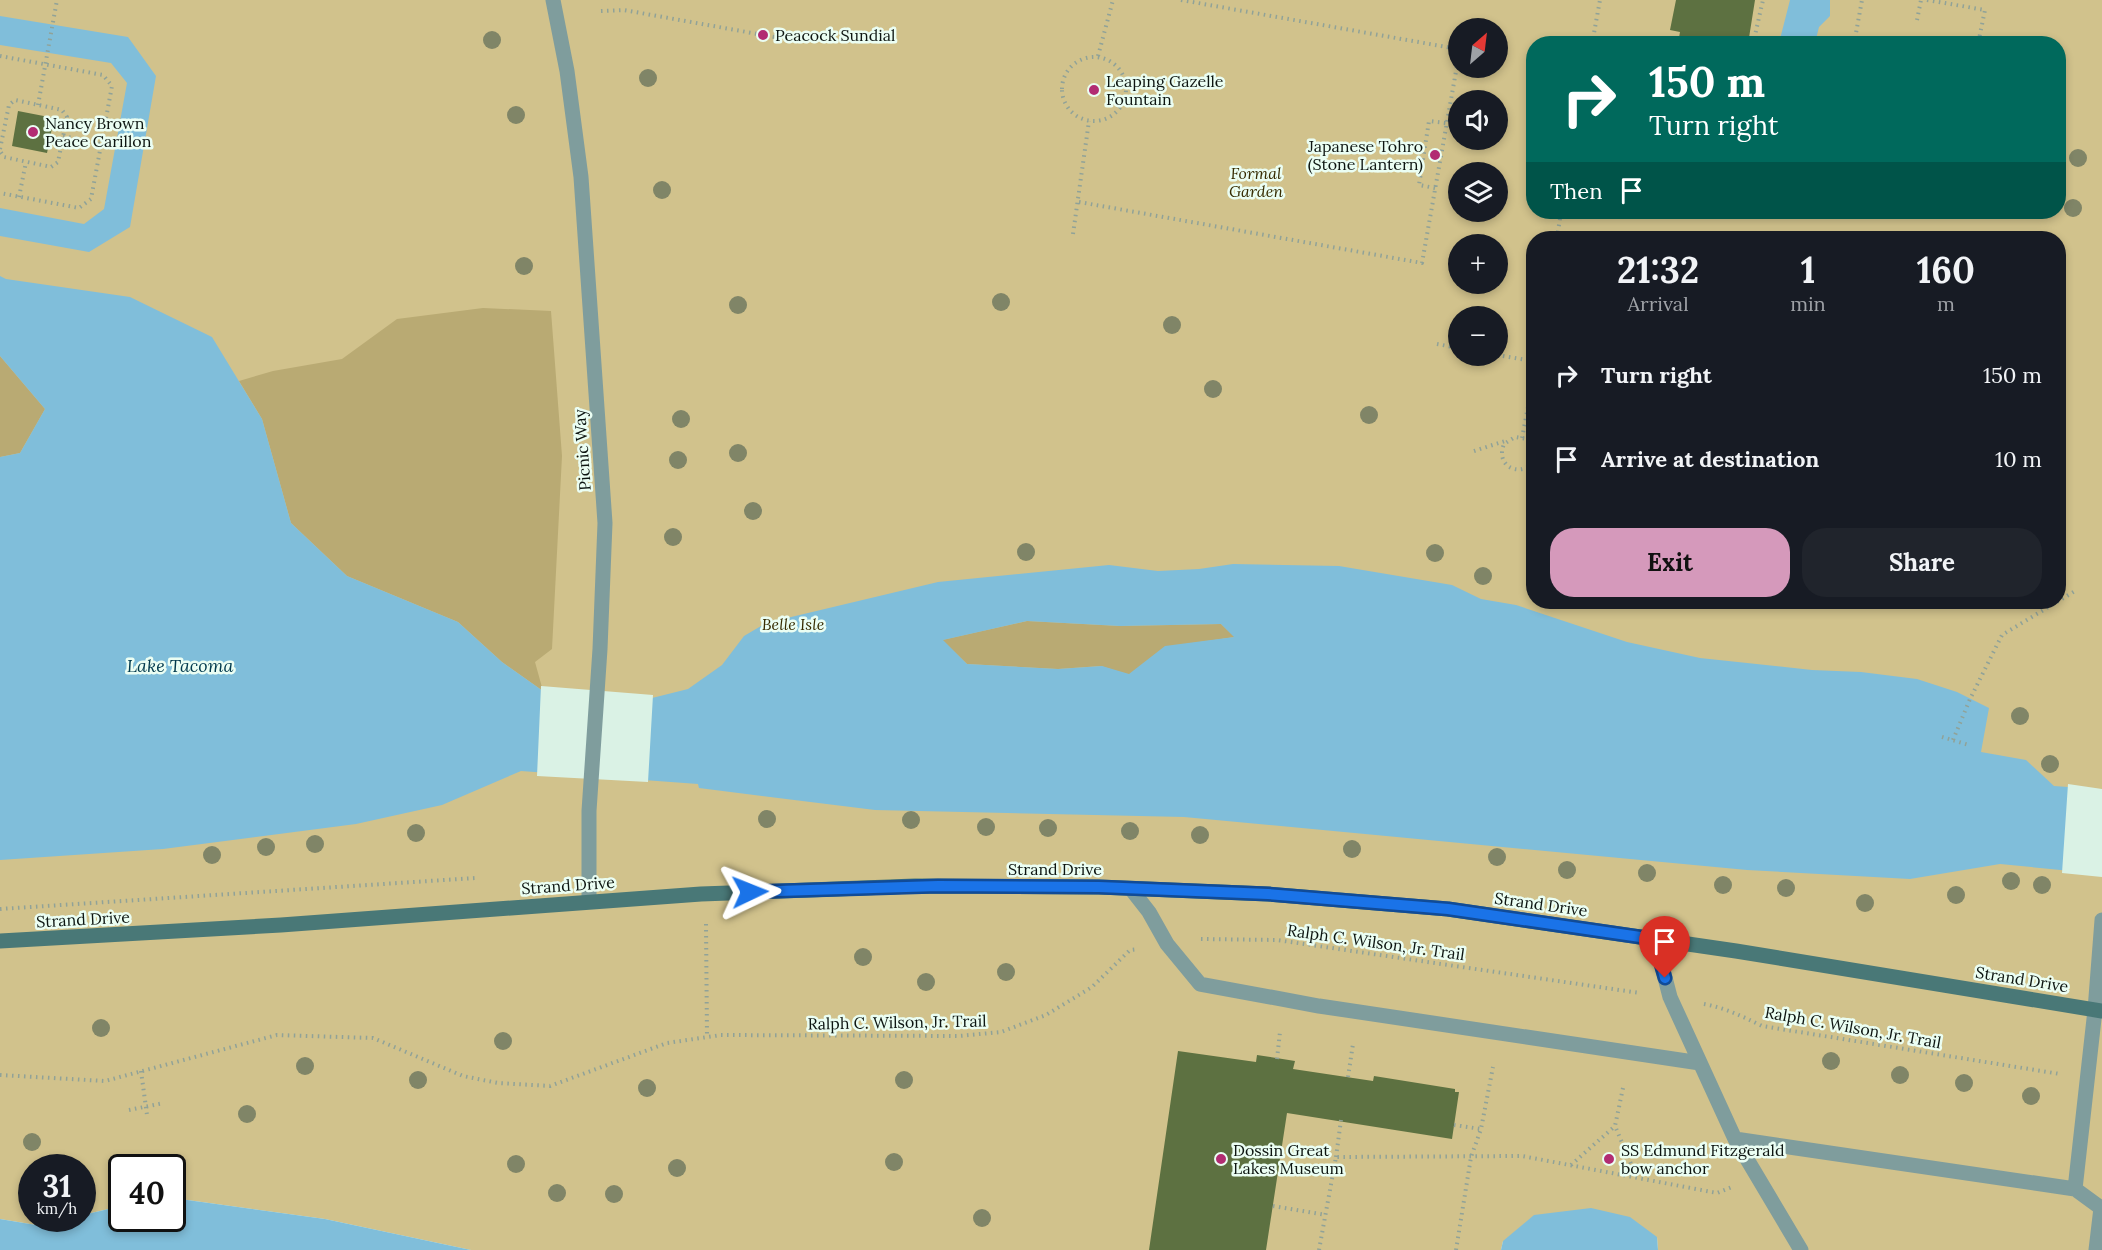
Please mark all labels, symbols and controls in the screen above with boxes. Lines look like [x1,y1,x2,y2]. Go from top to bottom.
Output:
north arrow [1448,18,1508,78]
map controls [1448,18,1508,366]
place label: Peacock Sundial [775,25,895,45]
marker: Peacock Sundial [756,28,770,42]
text: 150 m [1649,55,1765,109]
icon: right [1550,60,1628,138]
place label: Leaping Gazelle Fountain [1106,71,1224,109]
marker: Leaping Gazelle Fountain [1087,83,1101,97]
button: sound [1448,90,1508,150]
text: Turn right [1649,108,1778,142]
place label: Nancy Brown Peace Carillon [45,113,152,151]
marker: Nancy Brown Peace Carillon [26,125,40,139]
place label: Japanese Tohro (Stone Lantern) [1307,136,1423,175]
marker: Japanese Tohro (Stone Lantern) [1428,148,1442,162]
button: layers [1448,162,1508,222]
park label: Formal Garden [1229,163,1283,201]
icon: arrive [1615,174,1648,207]
text: Then [1550,177,1603,205]
button: + [1448,234,1508,294]
text: 21:32 [1617,247,1699,293]
text: 1 [1801,247,1815,293]
text: 160 [1917,247,1975,293]
text: Arrival [1628,291,1689,316]
text: min [1790,291,1826,316]
text: m [1937,291,1955,316]
button: − [1448,306,1508,366]
icon: right [1550,359,1583,392]
text: Turn right [1601,361,1712,389]
text: 150 m [1983,361,2042,389]
street label: Picnic Way [569,408,595,491]
icon: arrive [1550,443,1583,476]
text: Arrive at destination [1601,445,1819,473]
text: 10 m [1995,445,2042,473]
button: Exit [1550,528,1790,597]
button: Share [1802,528,2042,597]
park label: Belle Isle [762,614,825,634]
water label: Lake Tacoma [127,654,233,677]
street label: Strand Drive [1008,859,1102,879]
position arrow [718,860,782,924]
street label: Strand Drive [521,872,616,898]
street label: Strand Drive [1493,888,1589,920]
street label: Strand Drive [36,907,131,931]
pin [1639,916,1690,978]
street label: Ralph C. Wilson, Jr. Trail [1286,920,1466,964]
icon: arrive [1648,925,1681,958]
street label: Strand Drive [1974,962,2070,996]
street label: Ralph C. Wilson, Jr. Trail [1763,1002,1943,1052]
street label: Ralph C. Wilson, Jr. Trail [807,1010,987,1034]
place label: Dossin Great Lakes Museum [1233,1140,1344,1178]
place label: SS Edmund Fitzgerald bow anchor [1621,1140,1785,1178]
marker: Dossin Great Lakes Museum [1214,1152,1228,1166]
marker: SS Edmund Fitzgerald bow anchor [1602,1152,1616,1166]
speed limit sign: 40 [108,1154,186,1232]
text: 31 [43,1167,71,1205]
text: km/h [37,1199,77,1218]

